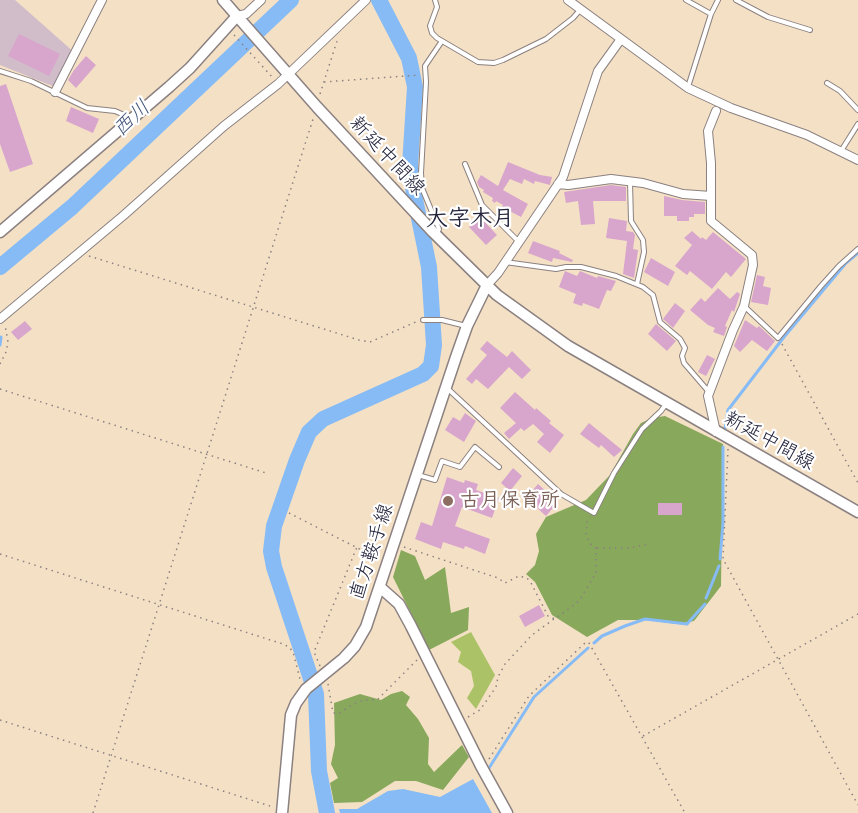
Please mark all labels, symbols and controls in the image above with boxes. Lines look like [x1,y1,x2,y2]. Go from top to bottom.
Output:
water label: 西川 [108,95,156,143]
street label: 新延中間線 [344,111,430,201]
district label: 大字木月 [426,206,514,232]
street label: 新延中間線 [719,406,819,476]
place label: 古月保育所 [460,489,560,513]
marker: 古月保育所 [441,494,455,508]
street label: 直方鞍手線 [345,501,399,603]

